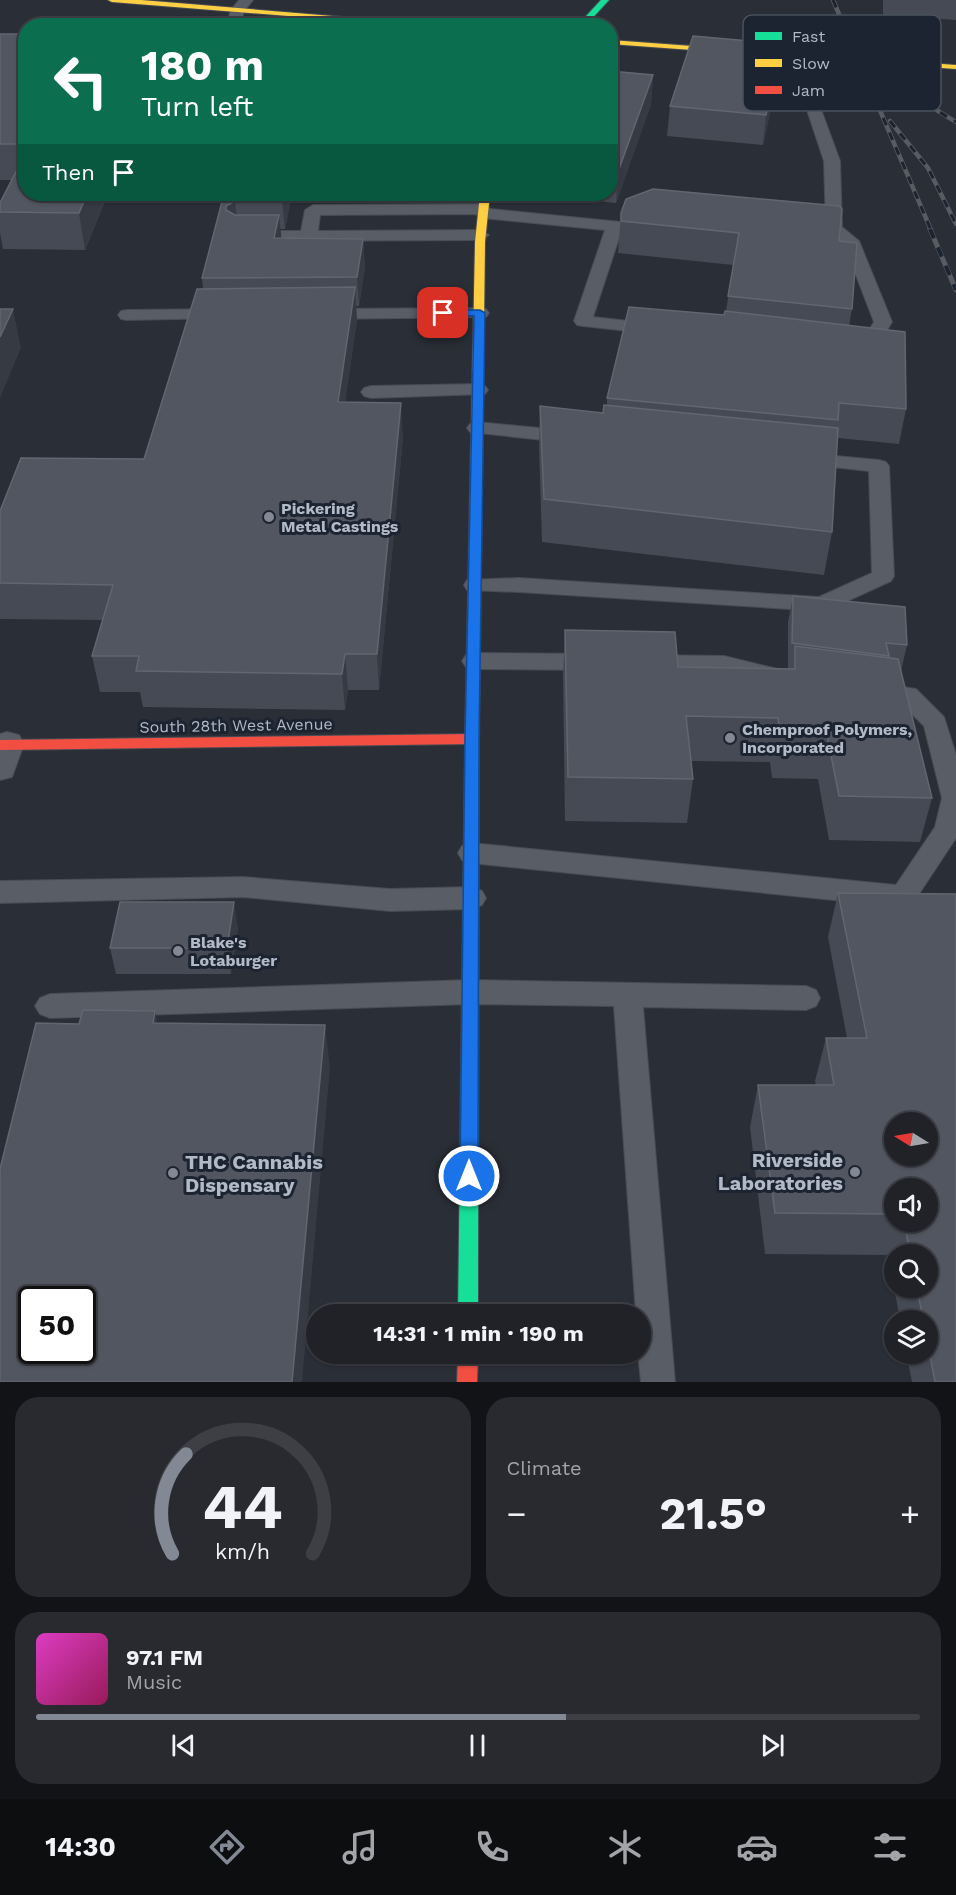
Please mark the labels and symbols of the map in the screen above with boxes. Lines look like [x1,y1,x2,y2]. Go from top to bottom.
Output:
legend [743,15,941,111]
text: Fast [792,27,825,46]
text: Slow [792,54,830,73]
text: Jam [792,81,825,100]
pin [417,287,468,338]
place label: Pickering Metal Castings [281,499,399,536]
marker: Pickering Metal Castings [262,510,276,524]
street label: South 28th West Avenue [139,714,333,737]
place label: Chemproof Polymers, Incorporated [742,720,912,757]
marker: Chemproof Polymers, Incorporated [723,731,737,745]
place label: Blake's Lotaburger [190,933,277,970]
marker: Blake's Lotaburger [171,944,185,958]
north arrow [884,1112,938,1166]
position arrow [437,1144,501,1208]
place label: Riverside Laboratories [718,1148,843,1195]
place label: THC Cannabis Dispensary [185,1150,323,1197]
marker: Riverside Laboratories [848,1165,862,1179]
marker: THC Cannabis Dispensary [166,1166,180,1180]
speed limit sign: 50 [18,1286,96,1364]

